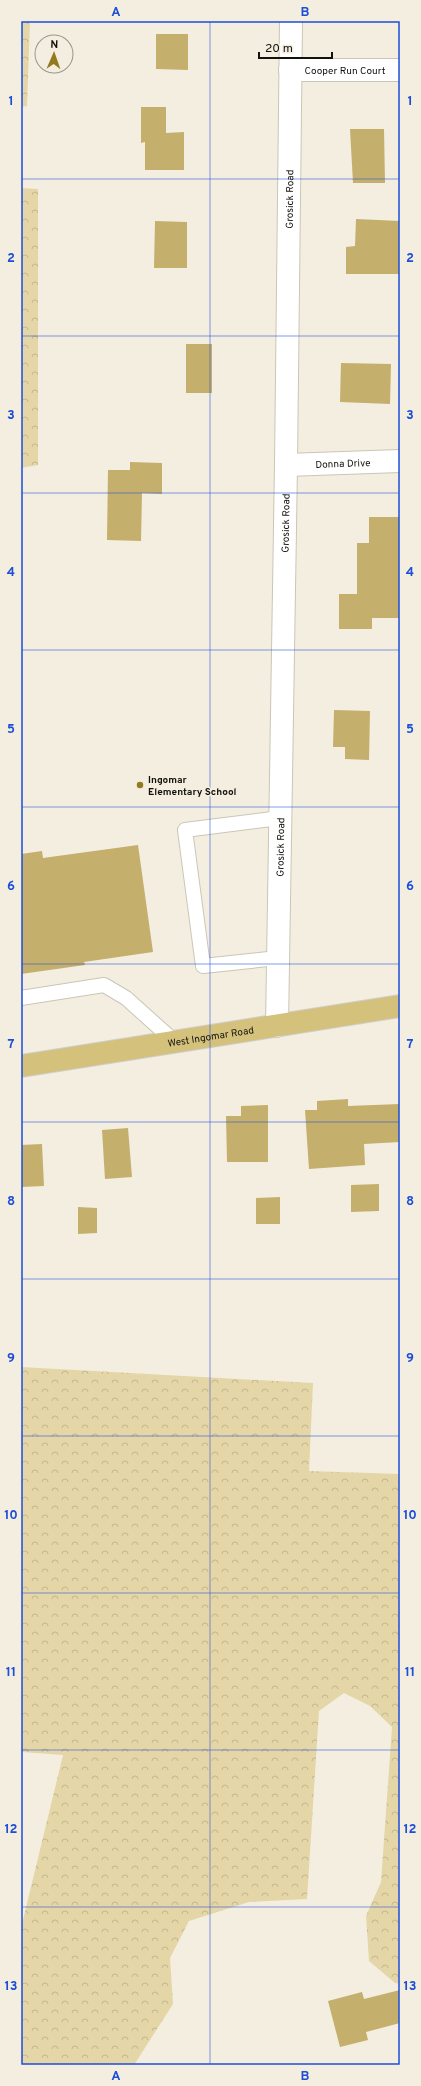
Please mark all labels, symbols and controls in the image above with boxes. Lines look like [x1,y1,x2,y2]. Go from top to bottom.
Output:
text: A [111,5,121,21]
text: B [301,5,310,21]
north arrow [34,34,74,74]
scale bar [259,34,332,60]
text: N [50,38,59,52]
text: 20 m [265,41,293,57]
street label: Cooper Run Court [304,65,386,78]
text: 1 [8,94,14,110]
text: 1 [407,94,413,110]
street label: Grosick Road [284,169,297,229]
text: 2 [7,251,15,267]
text: 2 [406,251,414,267]
text: 3 [7,408,15,424]
text: 3 [406,408,414,424]
street label: Donna Drive [315,457,371,472]
street label: Grosick Road [280,493,294,553]
text: 4 [7,565,15,581]
text: 4 [406,565,414,581]
text: 5 [7,722,15,738]
text: 5 [406,722,414,738]
place label: Ingomar Elementary School [148,774,237,799]
marker: Ingomar Elementary School [135,780,145,790]
street label: Grosick Road [274,817,288,877]
text: 6 [7,879,15,895]
text: 6 [406,879,414,895]
street label: West Ingomar Road [167,1024,255,1051]
text: 7 [8,1037,15,1053]
text: 7 [407,1037,414,1053]
text: 8 [7,1194,15,1210]
text: 8 [406,1194,414,1210]
text: 9 [7,1351,15,1367]
text: 9 [406,1351,414,1367]
text: 10 [4,1508,18,1524]
text: 10 [403,1508,417,1524]
text: 11 [6,1665,16,1681]
text: 11 [405,1665,415,1681]
text: 12 [4,1822,18,1838]
text: 12 [403,1822,417,1838]
text: 13 [5,1979,18,1995]
text: 13 [404,1979,417,1995]
text: A [111,2069,121,2085]
text: B [301,2069,310,2085]

